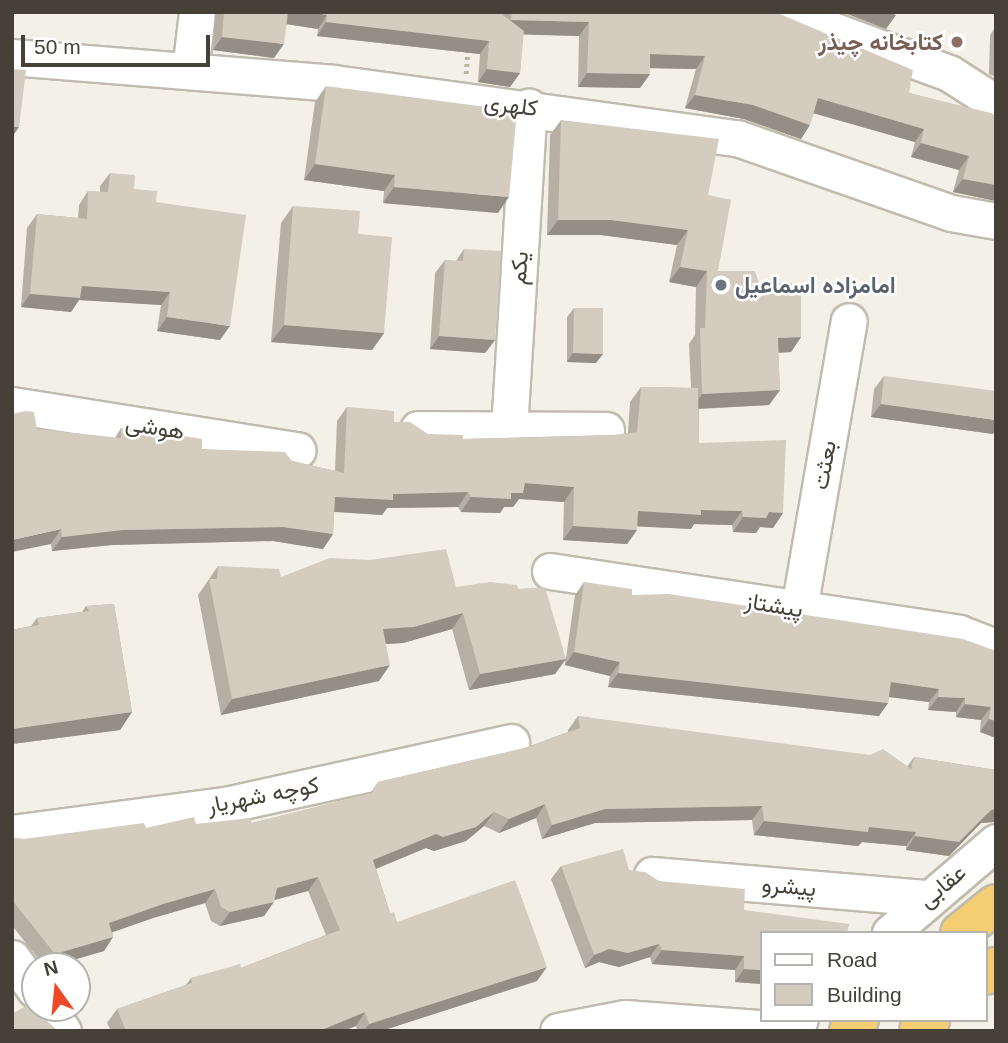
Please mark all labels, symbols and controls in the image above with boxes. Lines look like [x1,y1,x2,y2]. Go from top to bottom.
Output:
scale bar [24,21,214,65]
place label: کتابخانه چیذر [818,28,943,56]
marker: کتابخانه چیذر [949,34,965,50]
text: 50 m [34,35,81,58]
street label: کلهری [482,88,540,122]
street label: یکم [504,250,534,286]
place label: امامزاده اسماعیل [735,271,896,299]
marker: امامزاده اسماعیل [713,277,729,293]
street label: هوشی [124,409,186,445]
street label: بعثت [806,438,842,492]
street label: پیشتاز [743,587,805,623]
street label: کوچه شهریار [205,771,321,819]
street label: عقابی [913,858,971,914]
street label: پیشرو [761,870,817,902]
legend [760,931,987,1022]
text: Road [827,948,877,971]
north arrow [21,952,91,1022]
text: N [42,956,60,980]
text: Building [827,983,902,1006]

